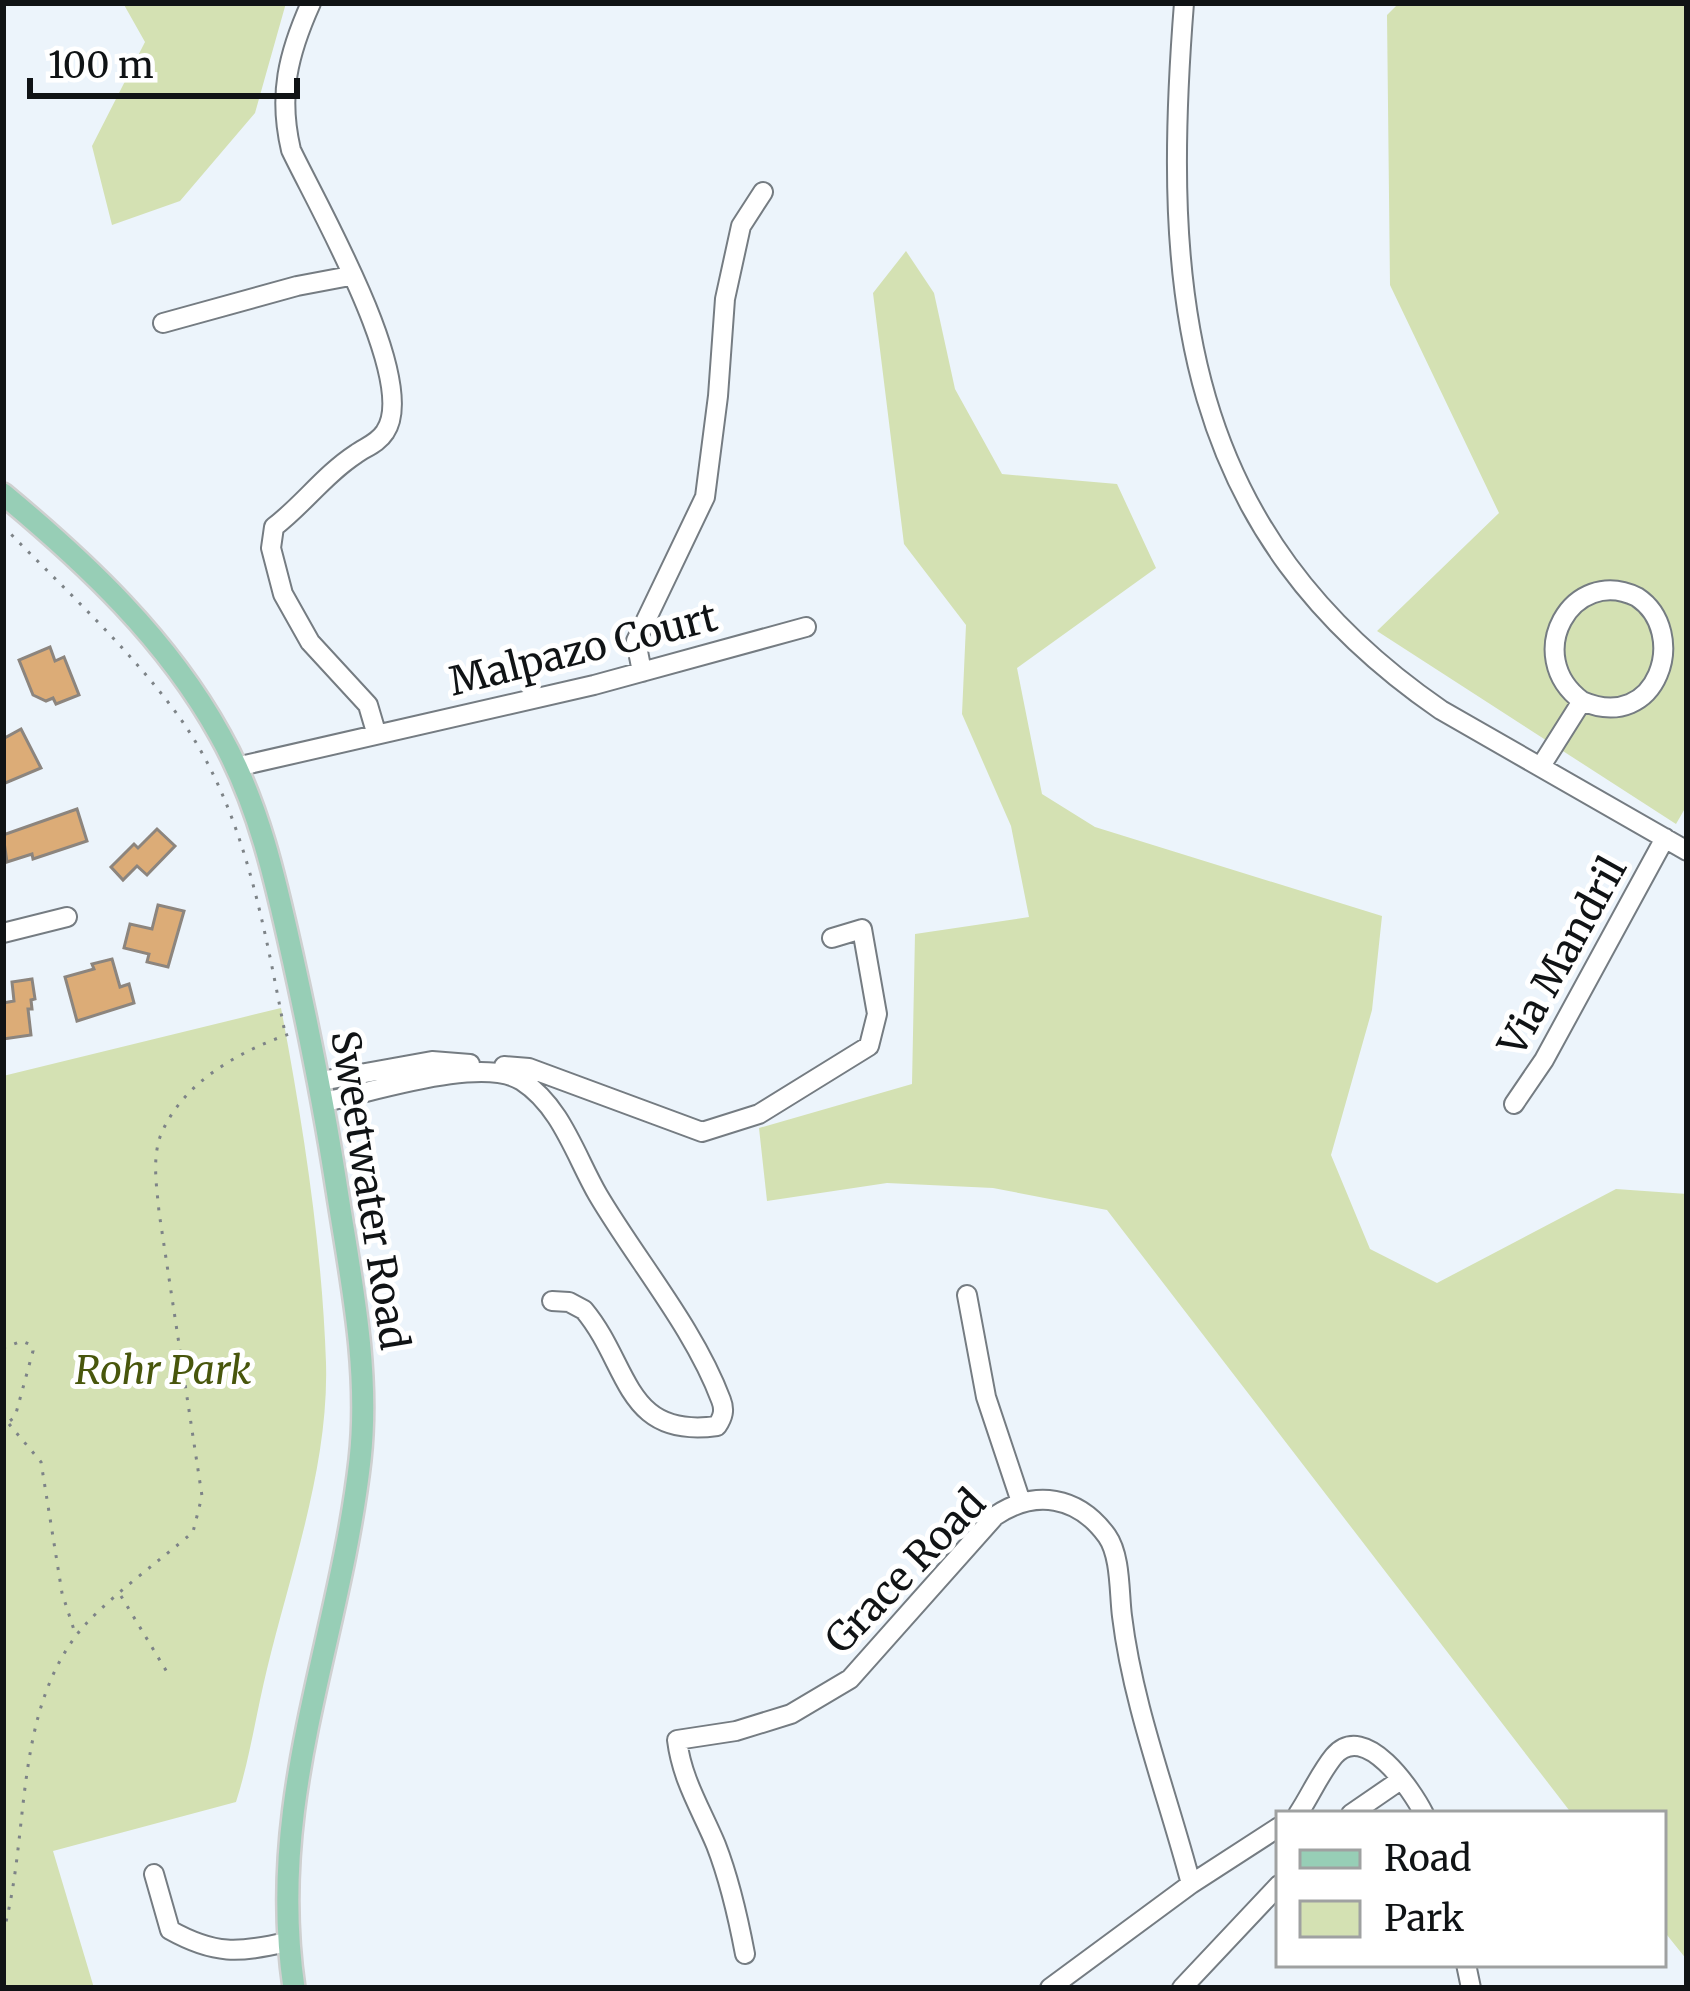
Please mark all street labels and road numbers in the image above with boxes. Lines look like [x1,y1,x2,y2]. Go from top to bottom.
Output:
street label: Malpazo Court [444,593,722,706]
street label: Via Mandril [1487,848,1637,1065]
street label: Sweetwater Road [320,1027,419,1353]
street label: Grace Road [815,1479,996,1664]

